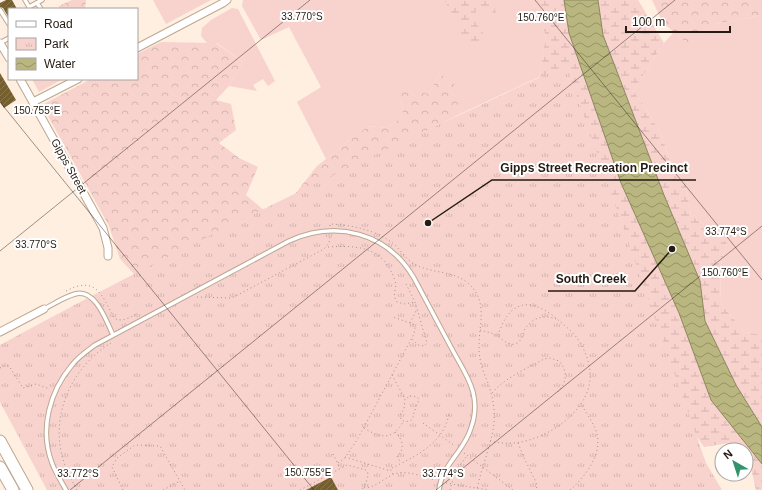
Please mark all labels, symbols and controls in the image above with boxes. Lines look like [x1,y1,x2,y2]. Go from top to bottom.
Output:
legend [8,8,138,80]
scale bar [626,8,730,34]
text: 33.770°S [281,11,323,22]
text: 150.760°E [518,12,565,23]
text: 100 m [632,15,665,29]
text: Road [44,17,73,31]
text: Park [44,37,70,51]
text: Water [44,57,76,71]
text: 150.755°E [14,105,61,116]
street label: Gipps Street [49,136,89,196]
callout: Gipps Street Recreation Precinct [492,156,696,180]
text: Gipps Street Recreation Precinct [500,161,688,175]
text: 33.774°S [705,226,747,237]
text: 33.770°S [15,239,57,250]
callout: South Creek [548,267,635,291]
text: 150.760°E [702,267,749,278]
text: South Creek [556,272,627,286]
north arrow [714,442,754,482]
text: N [721,447,735,461]
text: 150.755°E [285,467,332,478]
text: 33.772°S [57,468,99,479]
text: 33.774°S [422,468,464,479]

